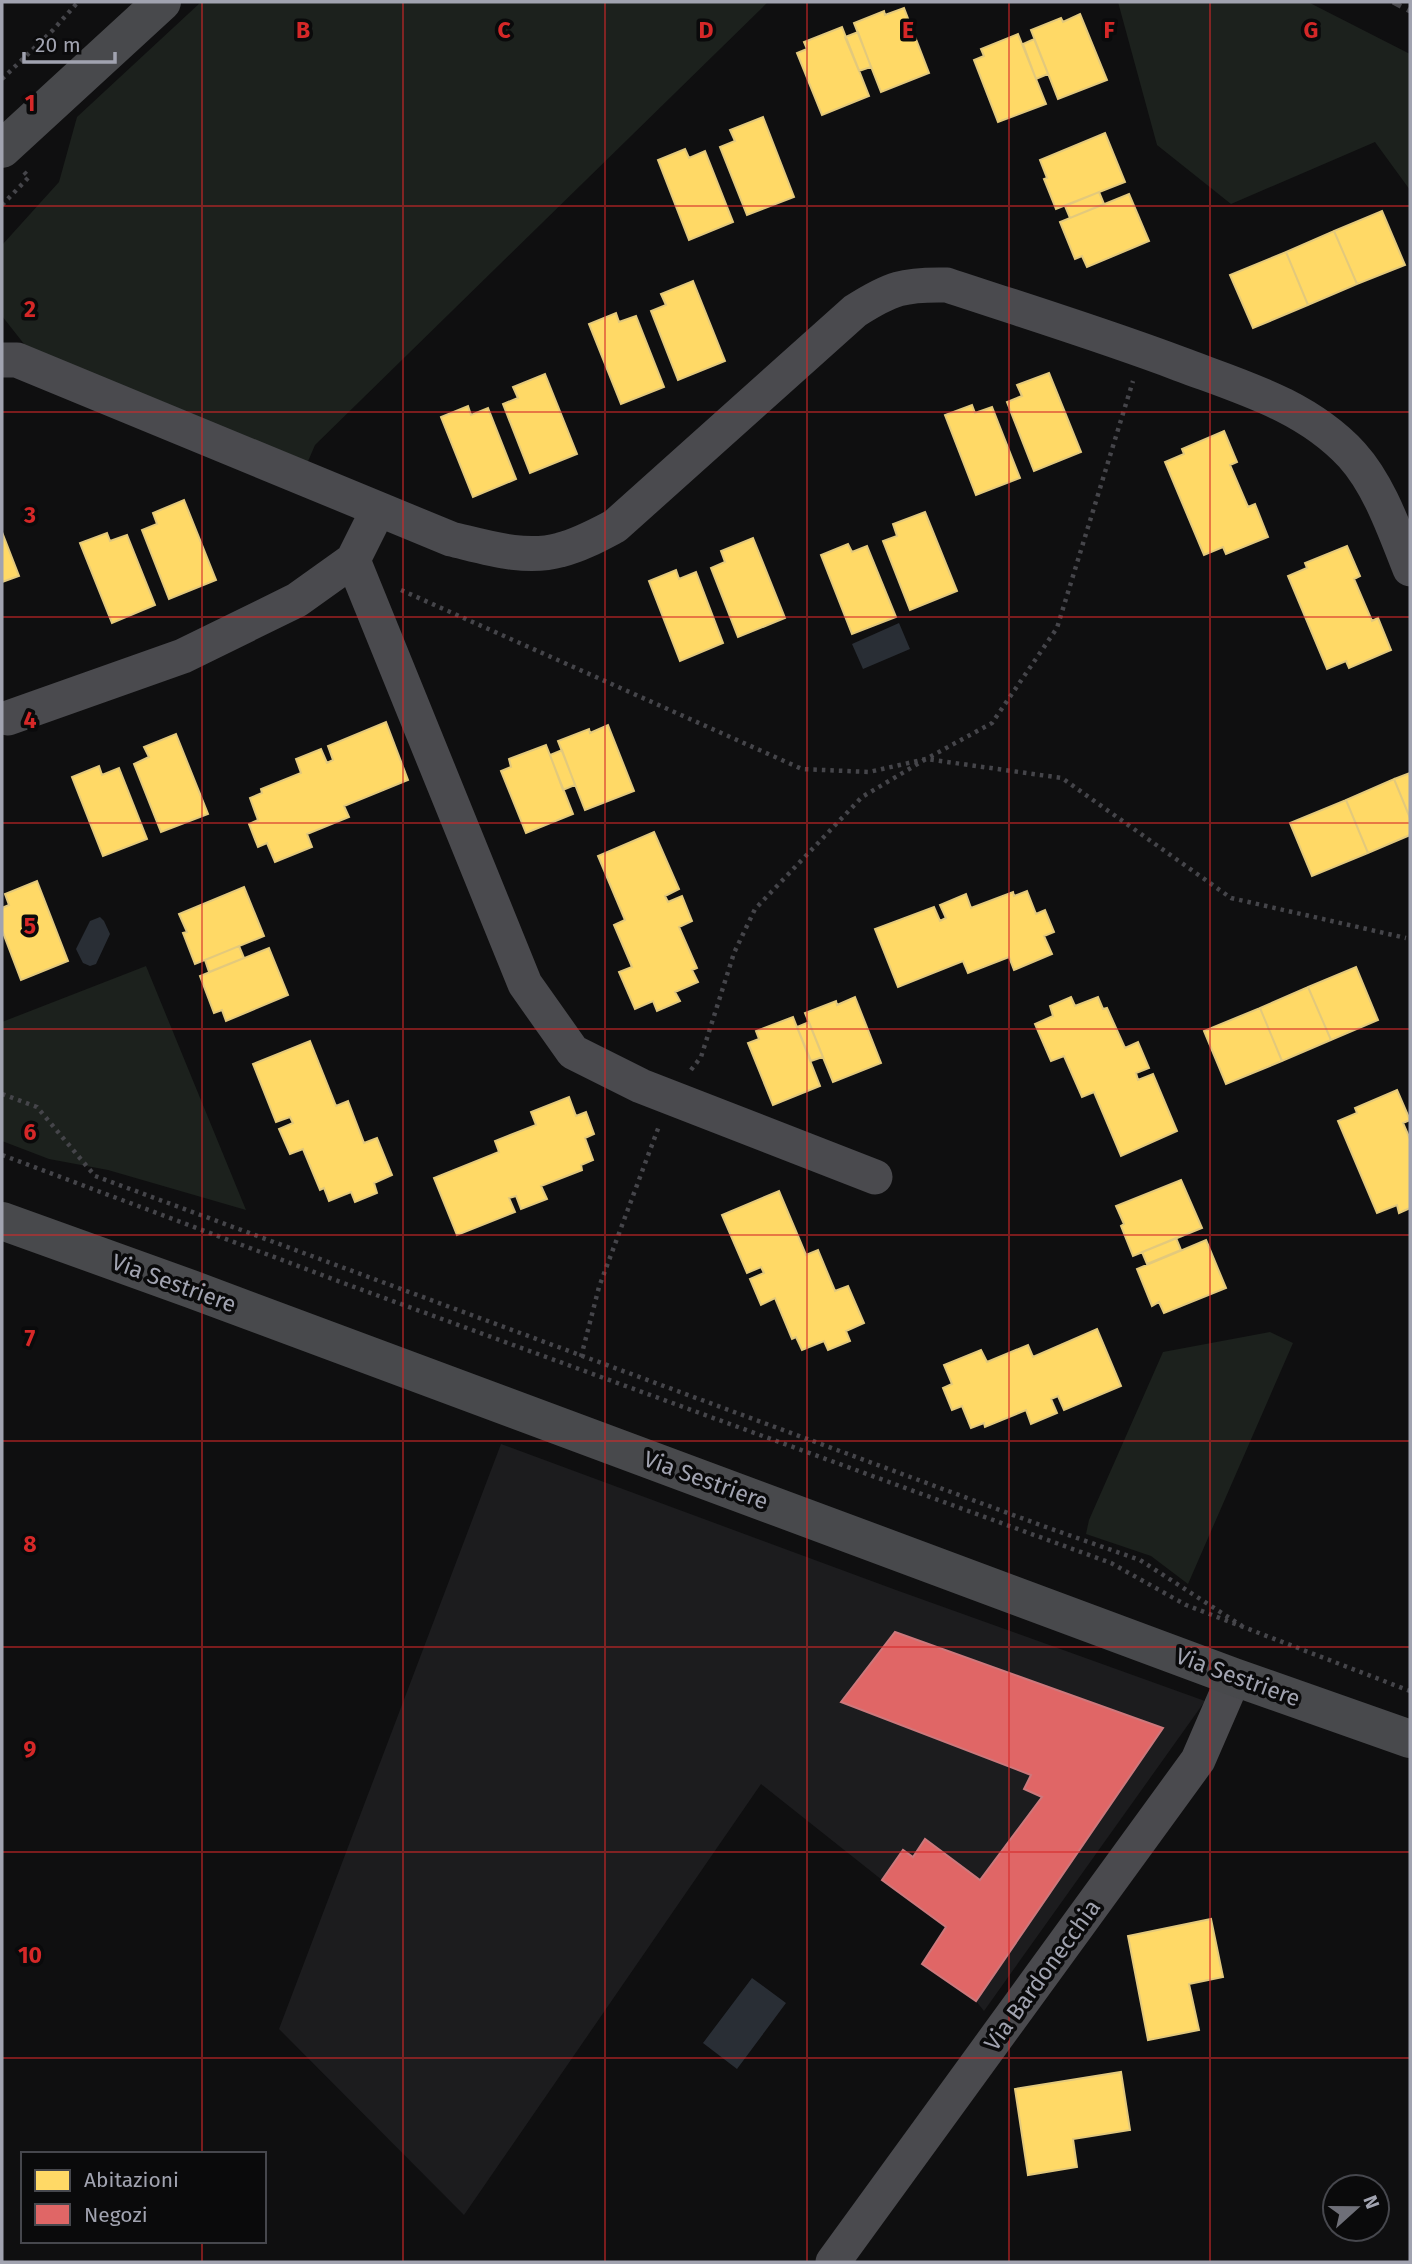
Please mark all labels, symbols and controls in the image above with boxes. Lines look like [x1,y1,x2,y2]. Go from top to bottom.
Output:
text: B [296,16,310,44]
text: C [497,16,511,44]
text: D [699,16,714,44]
text: E [902,16,914,44]
text: F [1103,16,1115,44]
text: G [1304,16,1318,44]
scale bar [24,21,116,65]
text: 20 m [35,32,81,58]
text: 1 [25,89,35,117]
text: 2 [24,295,36,323]
text: 3 [23,501,36,529]
text: 4 [24,706,37,734]
text: 5 [24,912,36,940]
text: 6 [24,1118,37,1146]
street label: Via Sestriere [108,1248,240,1318]
text: 7 [25,1324,36,1352]
street label: Via Sestriere [640,1445,772,1515]
text: 8 [23,1530,37,1558]
street label: Via Sestriere [1172,1642,1304,1712]
text: 9 [24,1735,37,1763]
street label: Via Bardonecchia [978,1894,1106,2056]
text: 10 [18,1941,42,1969]
legend [21,2152,266,2243]
text: Abitazioni [84,2167,179,2193]
north arrow [1321,2173,1391,2243]
text: N [1358,2192,1384,2212]
text: Negozi [84,2202,148,2228]

